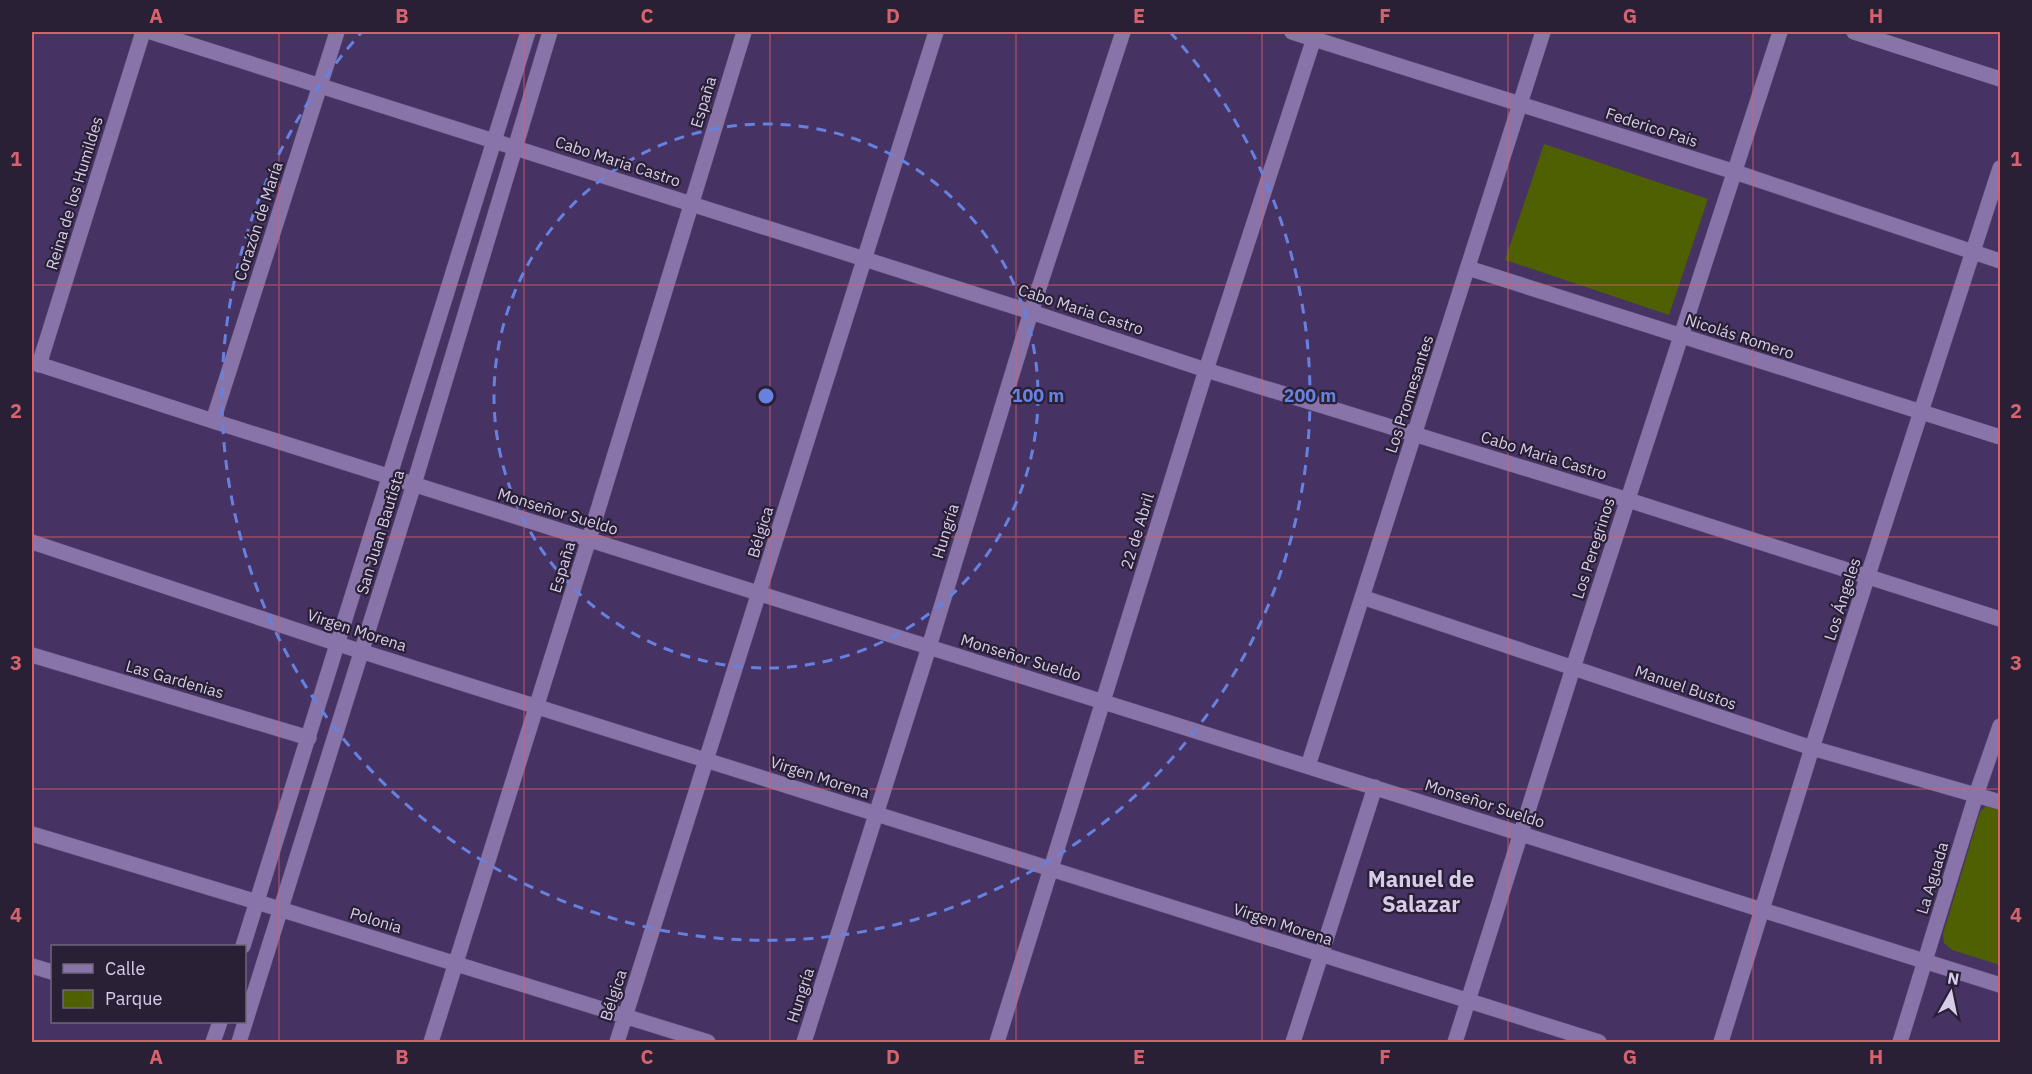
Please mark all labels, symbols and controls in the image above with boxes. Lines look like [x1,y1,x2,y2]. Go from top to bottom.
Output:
text: A [149,2,163,29]
text: B [395,2,409,29]
text: C [640,2,654,29]
text: D [886,2,900,29]
text: E [1133,2,1145,29]
text: F [1379,2,1391,29]
text: G [1623,2,1637,29]
text: H [1869,2,1883,29]
street label: España [686,74,720,130]
street label: Federico Pais [1603,103,1701,151]
street label: Reina de los Humildes [41,114,107,272]
street label: Cabo Maria Castro [553,131,683,191]
text: 1 [10,145,22,172]
text: 1 [2010,145,2022,172]
street label: Corazón de María [229,158,287,283]
street label: Cabo Maria Castro [1016,279,1146,339]
street label: Nicolás Romero [1683,309,1797,363]
street label: Los Promesantes [1380,332,1438,456]
text: 100 m [1012,384,1064,407]
text: 200 m [1284,384,1336,407]
centre of rings [756,386,776,406]
text: 2 [10,397,22,424]
text: 2 [2010,397,2022,424]
street label: Cabo Maria Castro [1479,426,1609,484]
street label: San Juan Bautista [352,467,409,597]
street label: Monseñor Sueldo [495,483,621,539]
street label: 22 de Abril [1116,491,1158,571]
street label: Los Peregrinos [1567,495,1619,601]
street label: Hungría [927,501,963,561]
street label: Bélgica [743,503,777,560]
street label: España [545,539,579,595]
street label: Los Ángeles [1818,555,1865,643]
street label: Virgen Morena [305,605,410,656]
street label: Monseñor Sueldo [958,629,1084,685]
text: 3 [10,649,22,676]
text: 3 [2010,649,2022,676]
street label: Las Gardenias [124,655,226,703]
street label: Manuel Bustos [1633,660,1739,714]
street label: Virgen Morena [768,752,873,803]
street label: Monseñor Sueldo [1422,774,1548,832]
street label: La Aguada [1912,839,1953,917]
district label: Manuel de Salazar [1368,864,1474,918]
street label: Virgen Morena [1231,899,1336,950]
text: 4 [10,901,22,928]
text: 4 [2010,901,2022,928]
street label: Polonia [348,903,405,937]
legend [51,945,246,1023]
text: Calle [105,957,145,980]
north arrow [1921,963,1981,1023]
street label: Hungría [782,965,818,1025]
street label: Bélgica [595,966,631,1023]
text: N [1946,967,1961,989]
text: Parque [105,987,163,1010]
text: A [149,1043,163,1070]
text: B [395,1043,409,1070]
text: C [640,1043,654,1070]
text: D [886,1043,900,1070]
text: E [1133,1043,1145,1070]
text: F [1379,1043,1391,1070]
text: G [1623,1043,1637,1070]
text: H [1869,1043,1883,1070]

